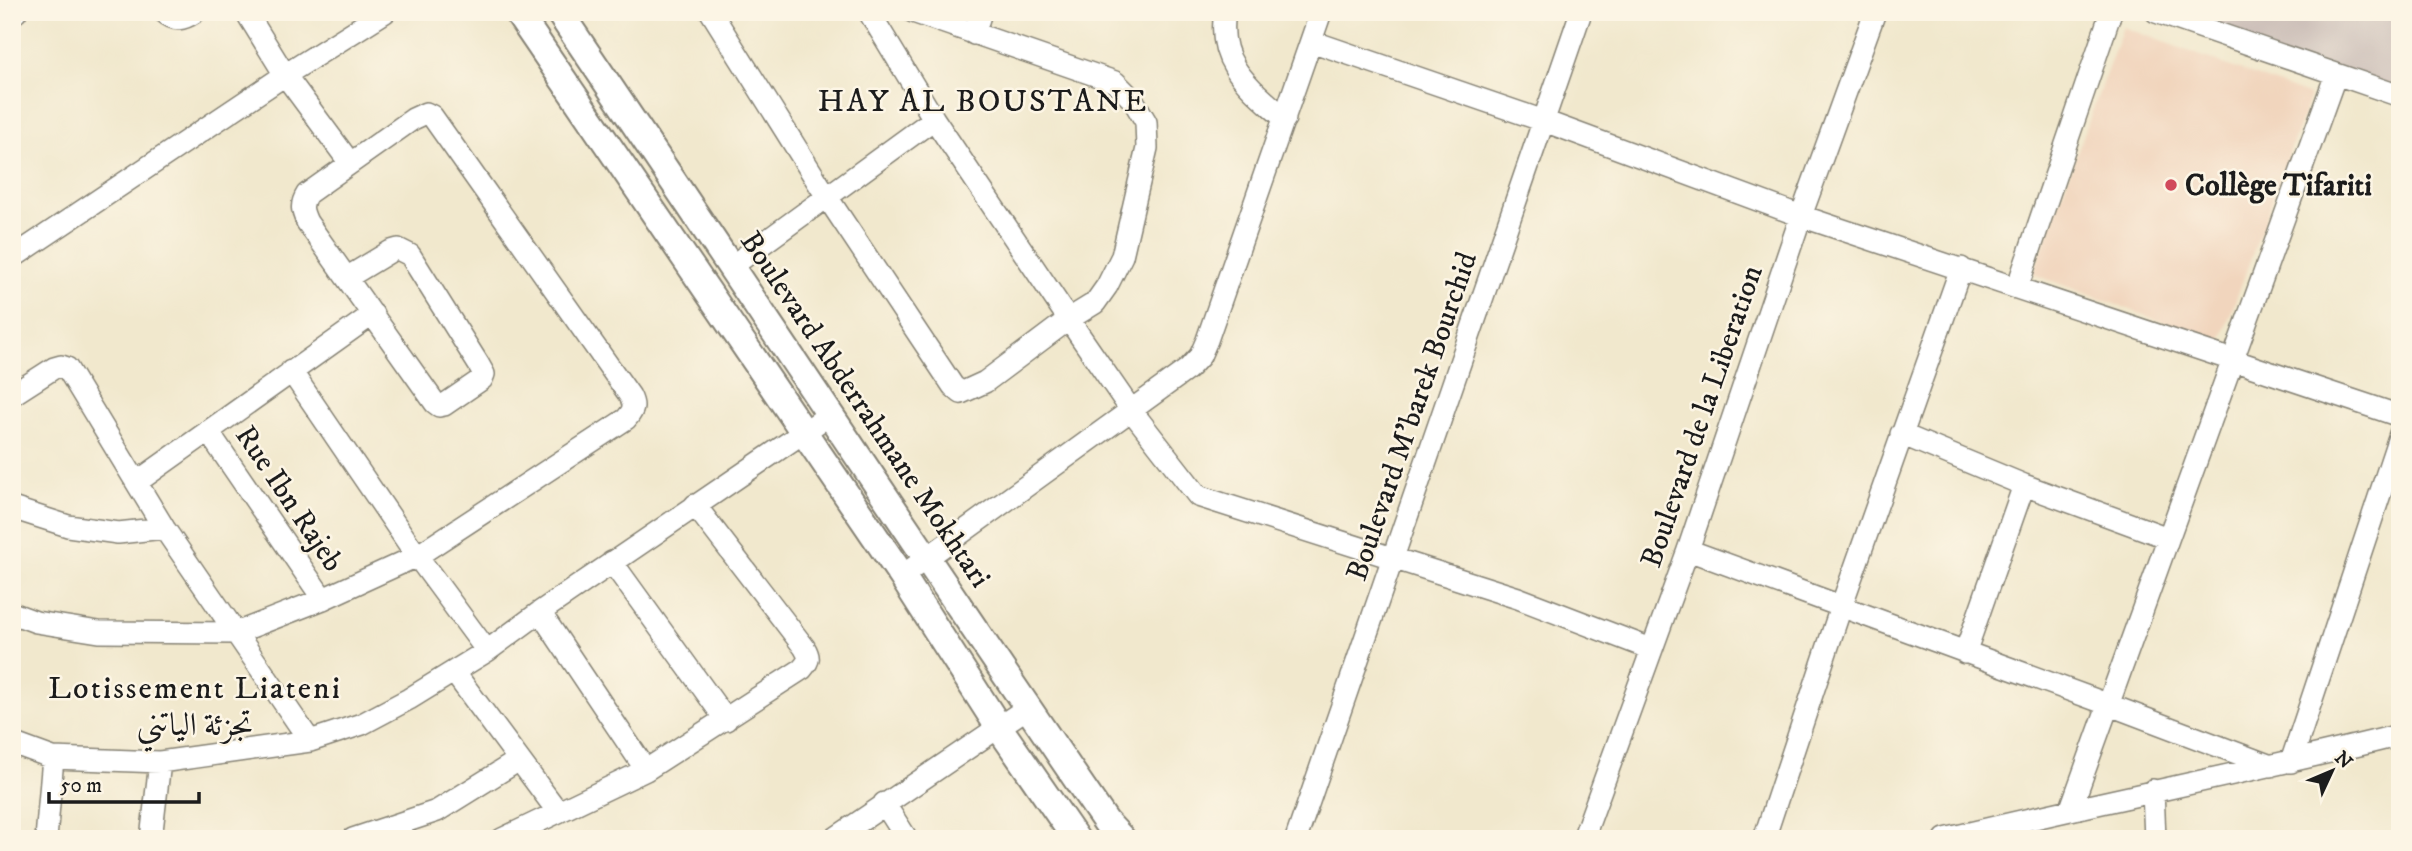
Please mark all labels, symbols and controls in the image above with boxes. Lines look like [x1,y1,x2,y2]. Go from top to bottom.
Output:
district label: HAY AL BOUSTANE [818,82,1148,122]
place label: Collège Tifariti [2185,168,2372,205]
marker: Collège Tifariti [2163,177,2179,193]
street label: Boulevard Abderrahmane Mokhtari [731,225,998,595]
street label: Boulevard M'barek Bourchid [1339,247,1486,586]
street label: Boulevard de la Liberation [1633,260,1772,572]
street label: Rue Ibn Rajeb [226,419,351,579]
district label: Lotissement Liateni تجزئة الياتني [48,669,342,752]
north arrow [2296,736,2366,806]
text: N [2329,747,2357,774]
scale bar [49,760,200,804]
text: 50 m [60,773,102,799]

